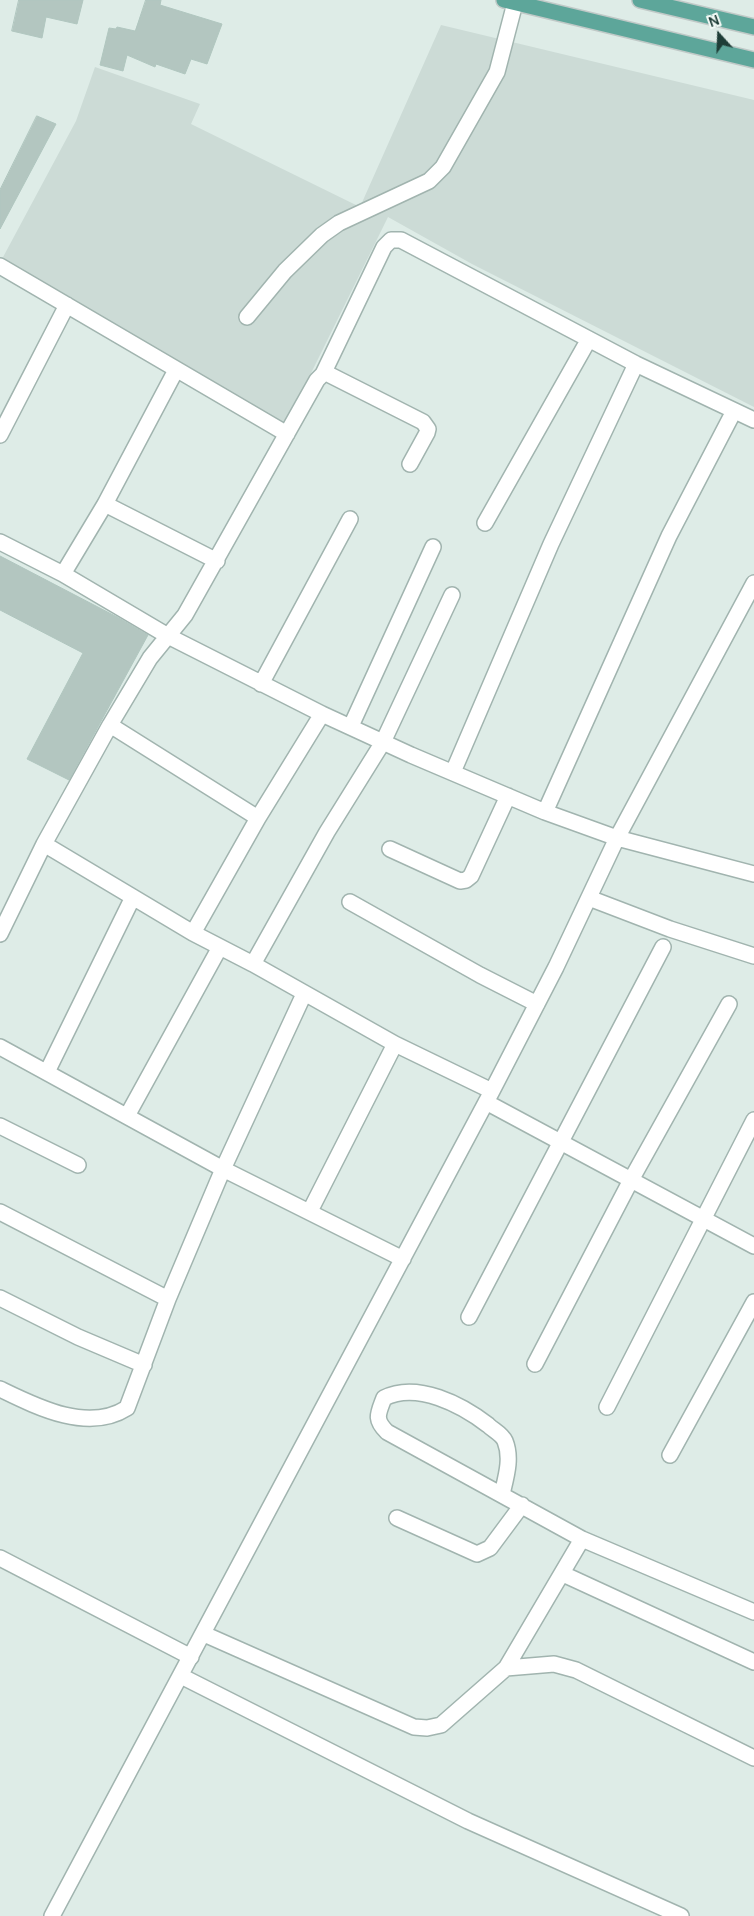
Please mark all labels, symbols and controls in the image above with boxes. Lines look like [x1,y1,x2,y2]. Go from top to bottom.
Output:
north arrow [694,10,744,60]
text: N [706,10,722,31]

